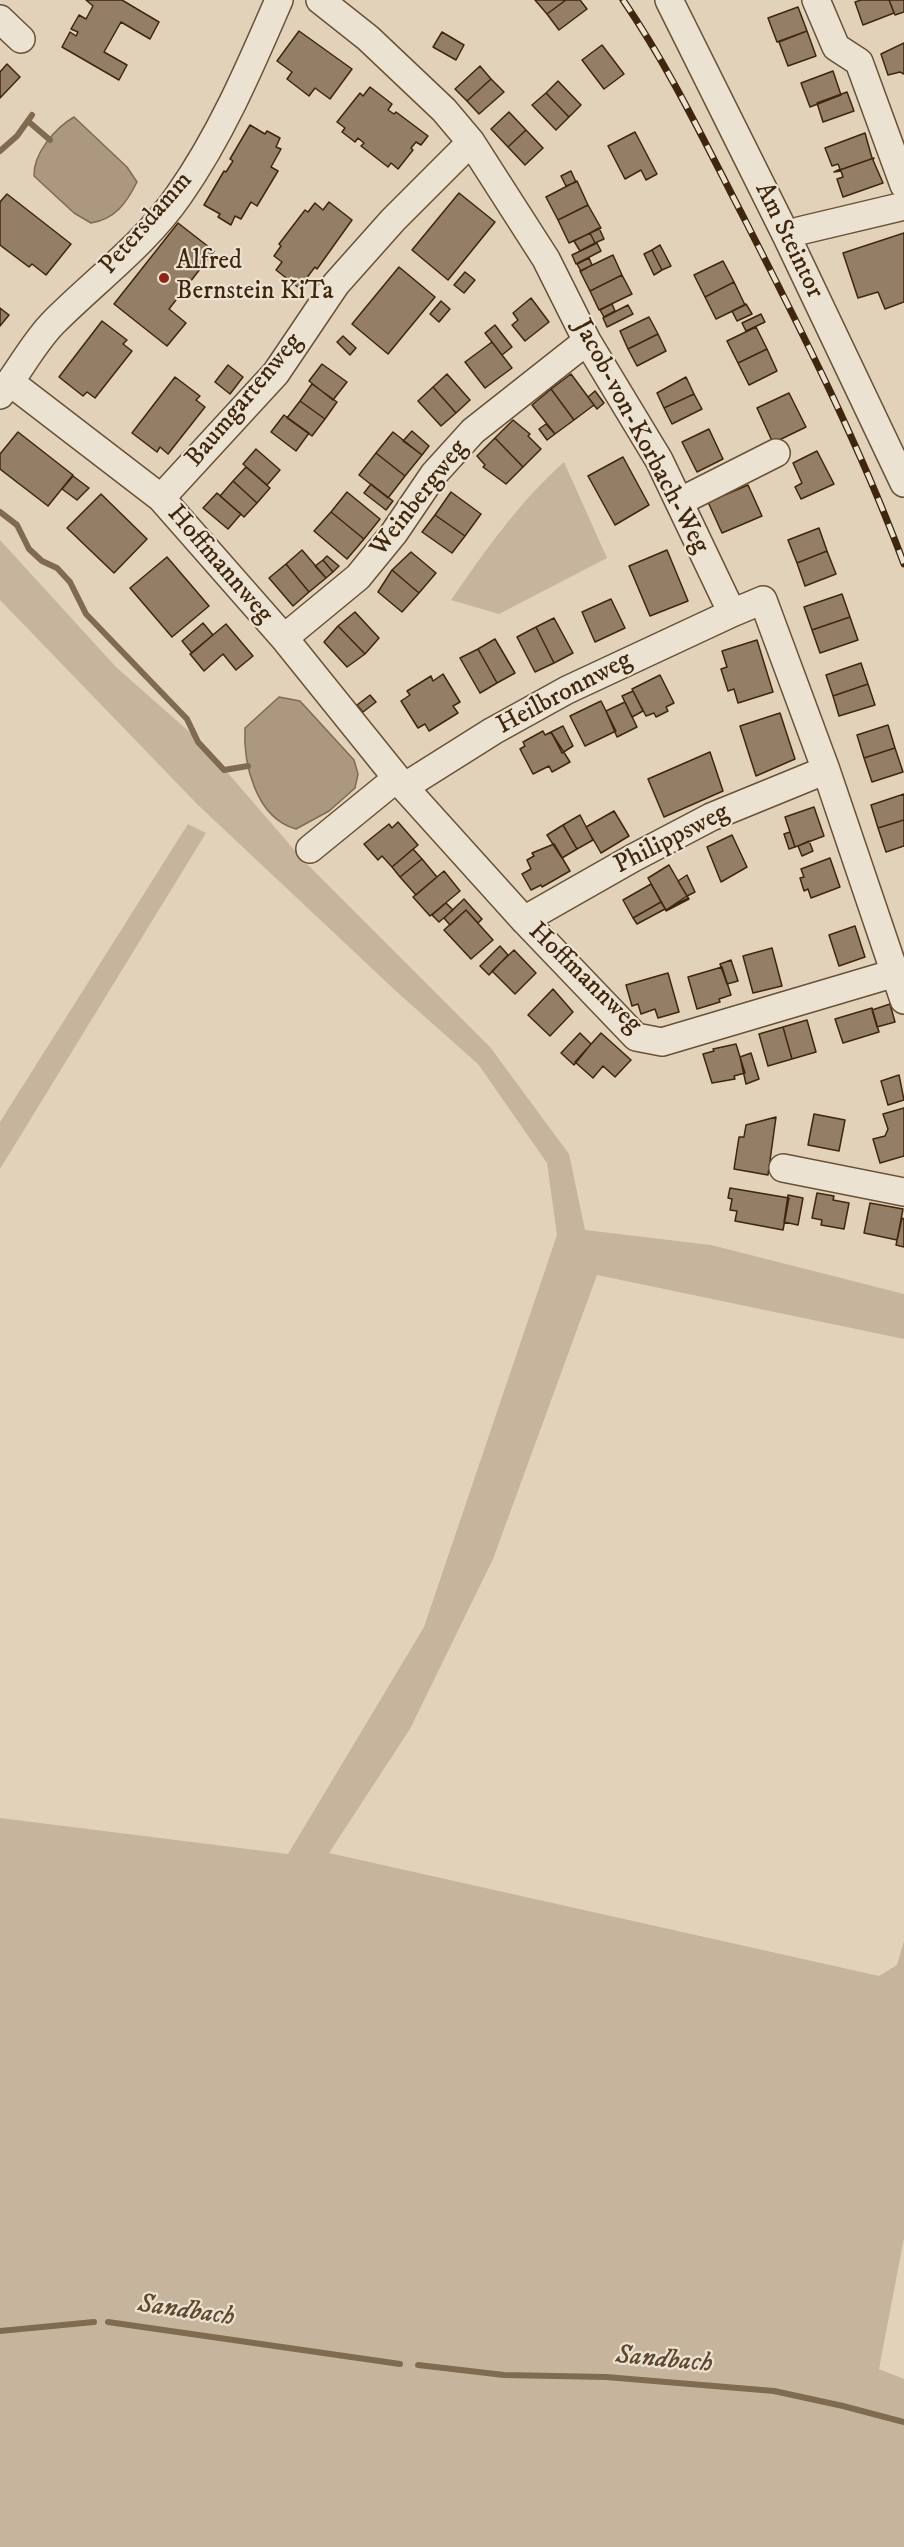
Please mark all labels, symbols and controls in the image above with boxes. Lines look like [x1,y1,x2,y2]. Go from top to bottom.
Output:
street label: Petersdamm [94,166,200,282]
street label: Am Steintor [747,178,829,304]
place label: Alfred Bernstein KiTa [176,247,333,308]
marker: Alfred Bernstein KiTa [157,271,171,285]
street label: Jacob-von-Korbach-Weg [565,315,715,559]
street label: Baumgartenweg [180,328,310,474]
street label: Weinbergweg [365,434,475,564]
street label: Hoffmannweg [159,500,279,630]
street label: Heilbronnweg [492,645,638,743]
street label: Philippsweg [609,798,735,882]
street label: Hoffmannweg [521,917,647,1041]
water label: Sandbach [135,2289,237,2335]
water label: Sandbach [614,2341,714,2381]

